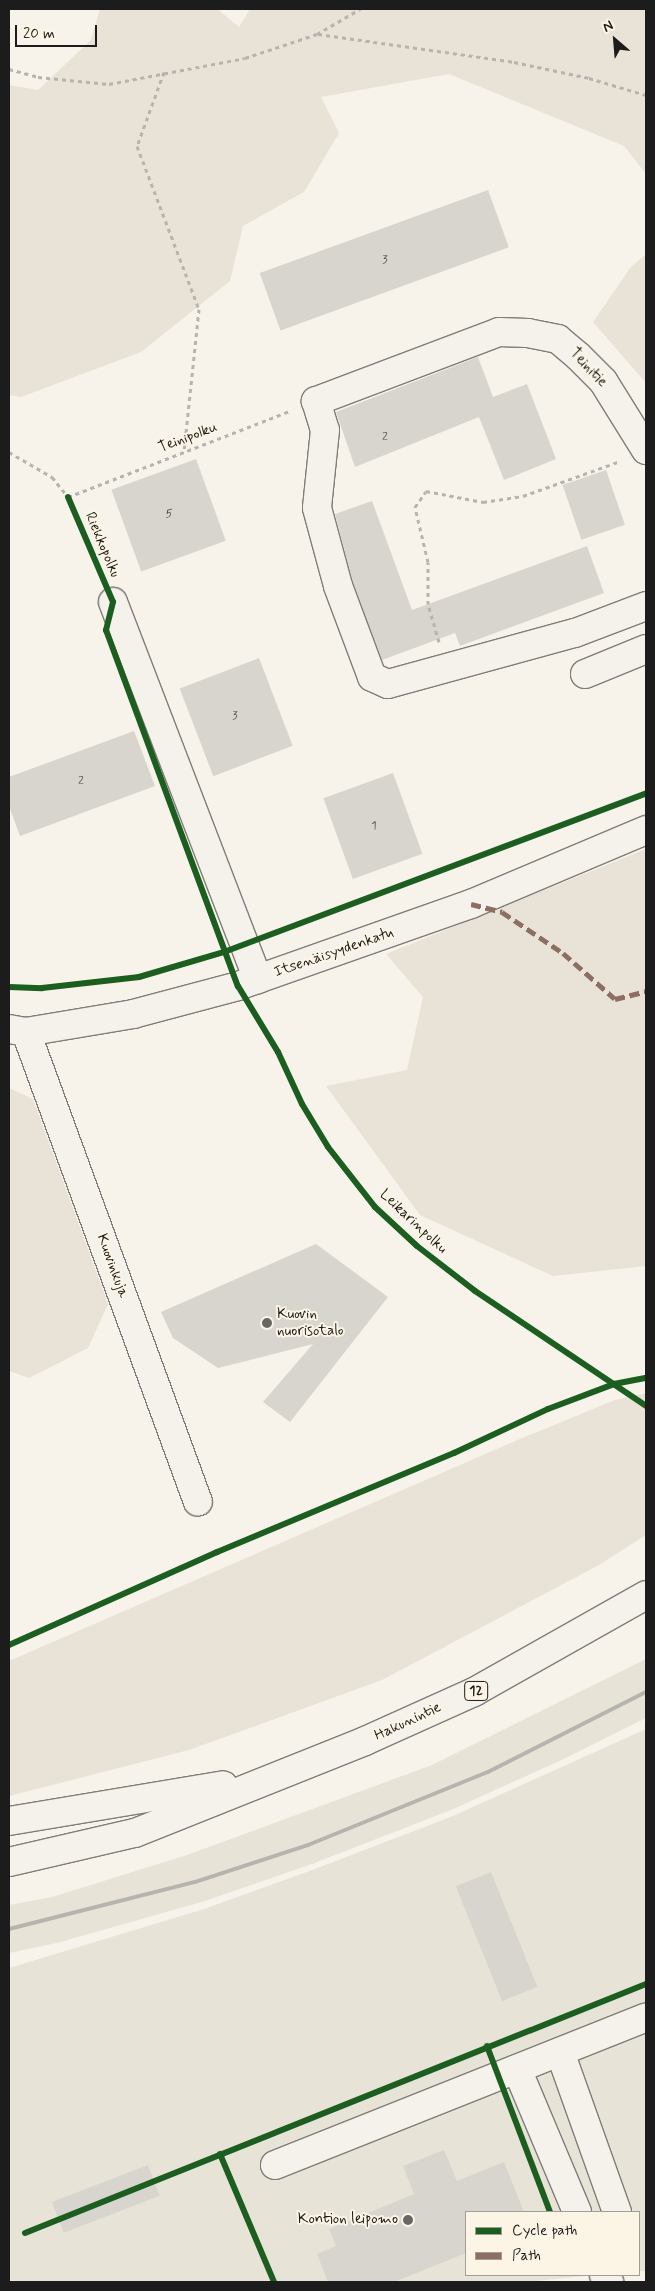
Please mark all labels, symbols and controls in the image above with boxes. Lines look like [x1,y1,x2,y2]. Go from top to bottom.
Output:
scale bar [18,15,100,47]
north arrow [590,15,640,65]
text: N [600,17,616,37]
text: 20 m [23,24,55,44]
house number: 3 [382,254,388,268]
street label: Teinitie [565,345,611,391]
street label: Teinipolku [156,419,220,457]
house number: 2 [382,431,388,445]
house number: 5 [165,508,173,522]
street label: Riekkopolku [80,510,124,580]
house number: 3 [232,710,238,724]
house number: 2 [78,775,84,789]
house number: 1 [371,820,377,834]
street label: Itsenäisyydenkatu [272,924,396,982]
street label: Leikarinpolku [375,1186,451,1258]
street label: Kuovinkuja [92,1232,132,1300]
place label: Kuovin nuorisotalo [277,1305,344,1340]
marker: Kuovin nuorisotalo [261,1317,273,1329]
road number: 12 [464,1680,488,1702]
street label: Hakunintie [372,1699,444,1745]
place label: Kontion leipomo [298,2211,398,2229]
legend [465,2211,640,2276]
marker: Kontion leipomo [402,2214,414,2226]
text: Cycle path [512,2221,577,2241]
text: Path [512,2246,541,2266]

